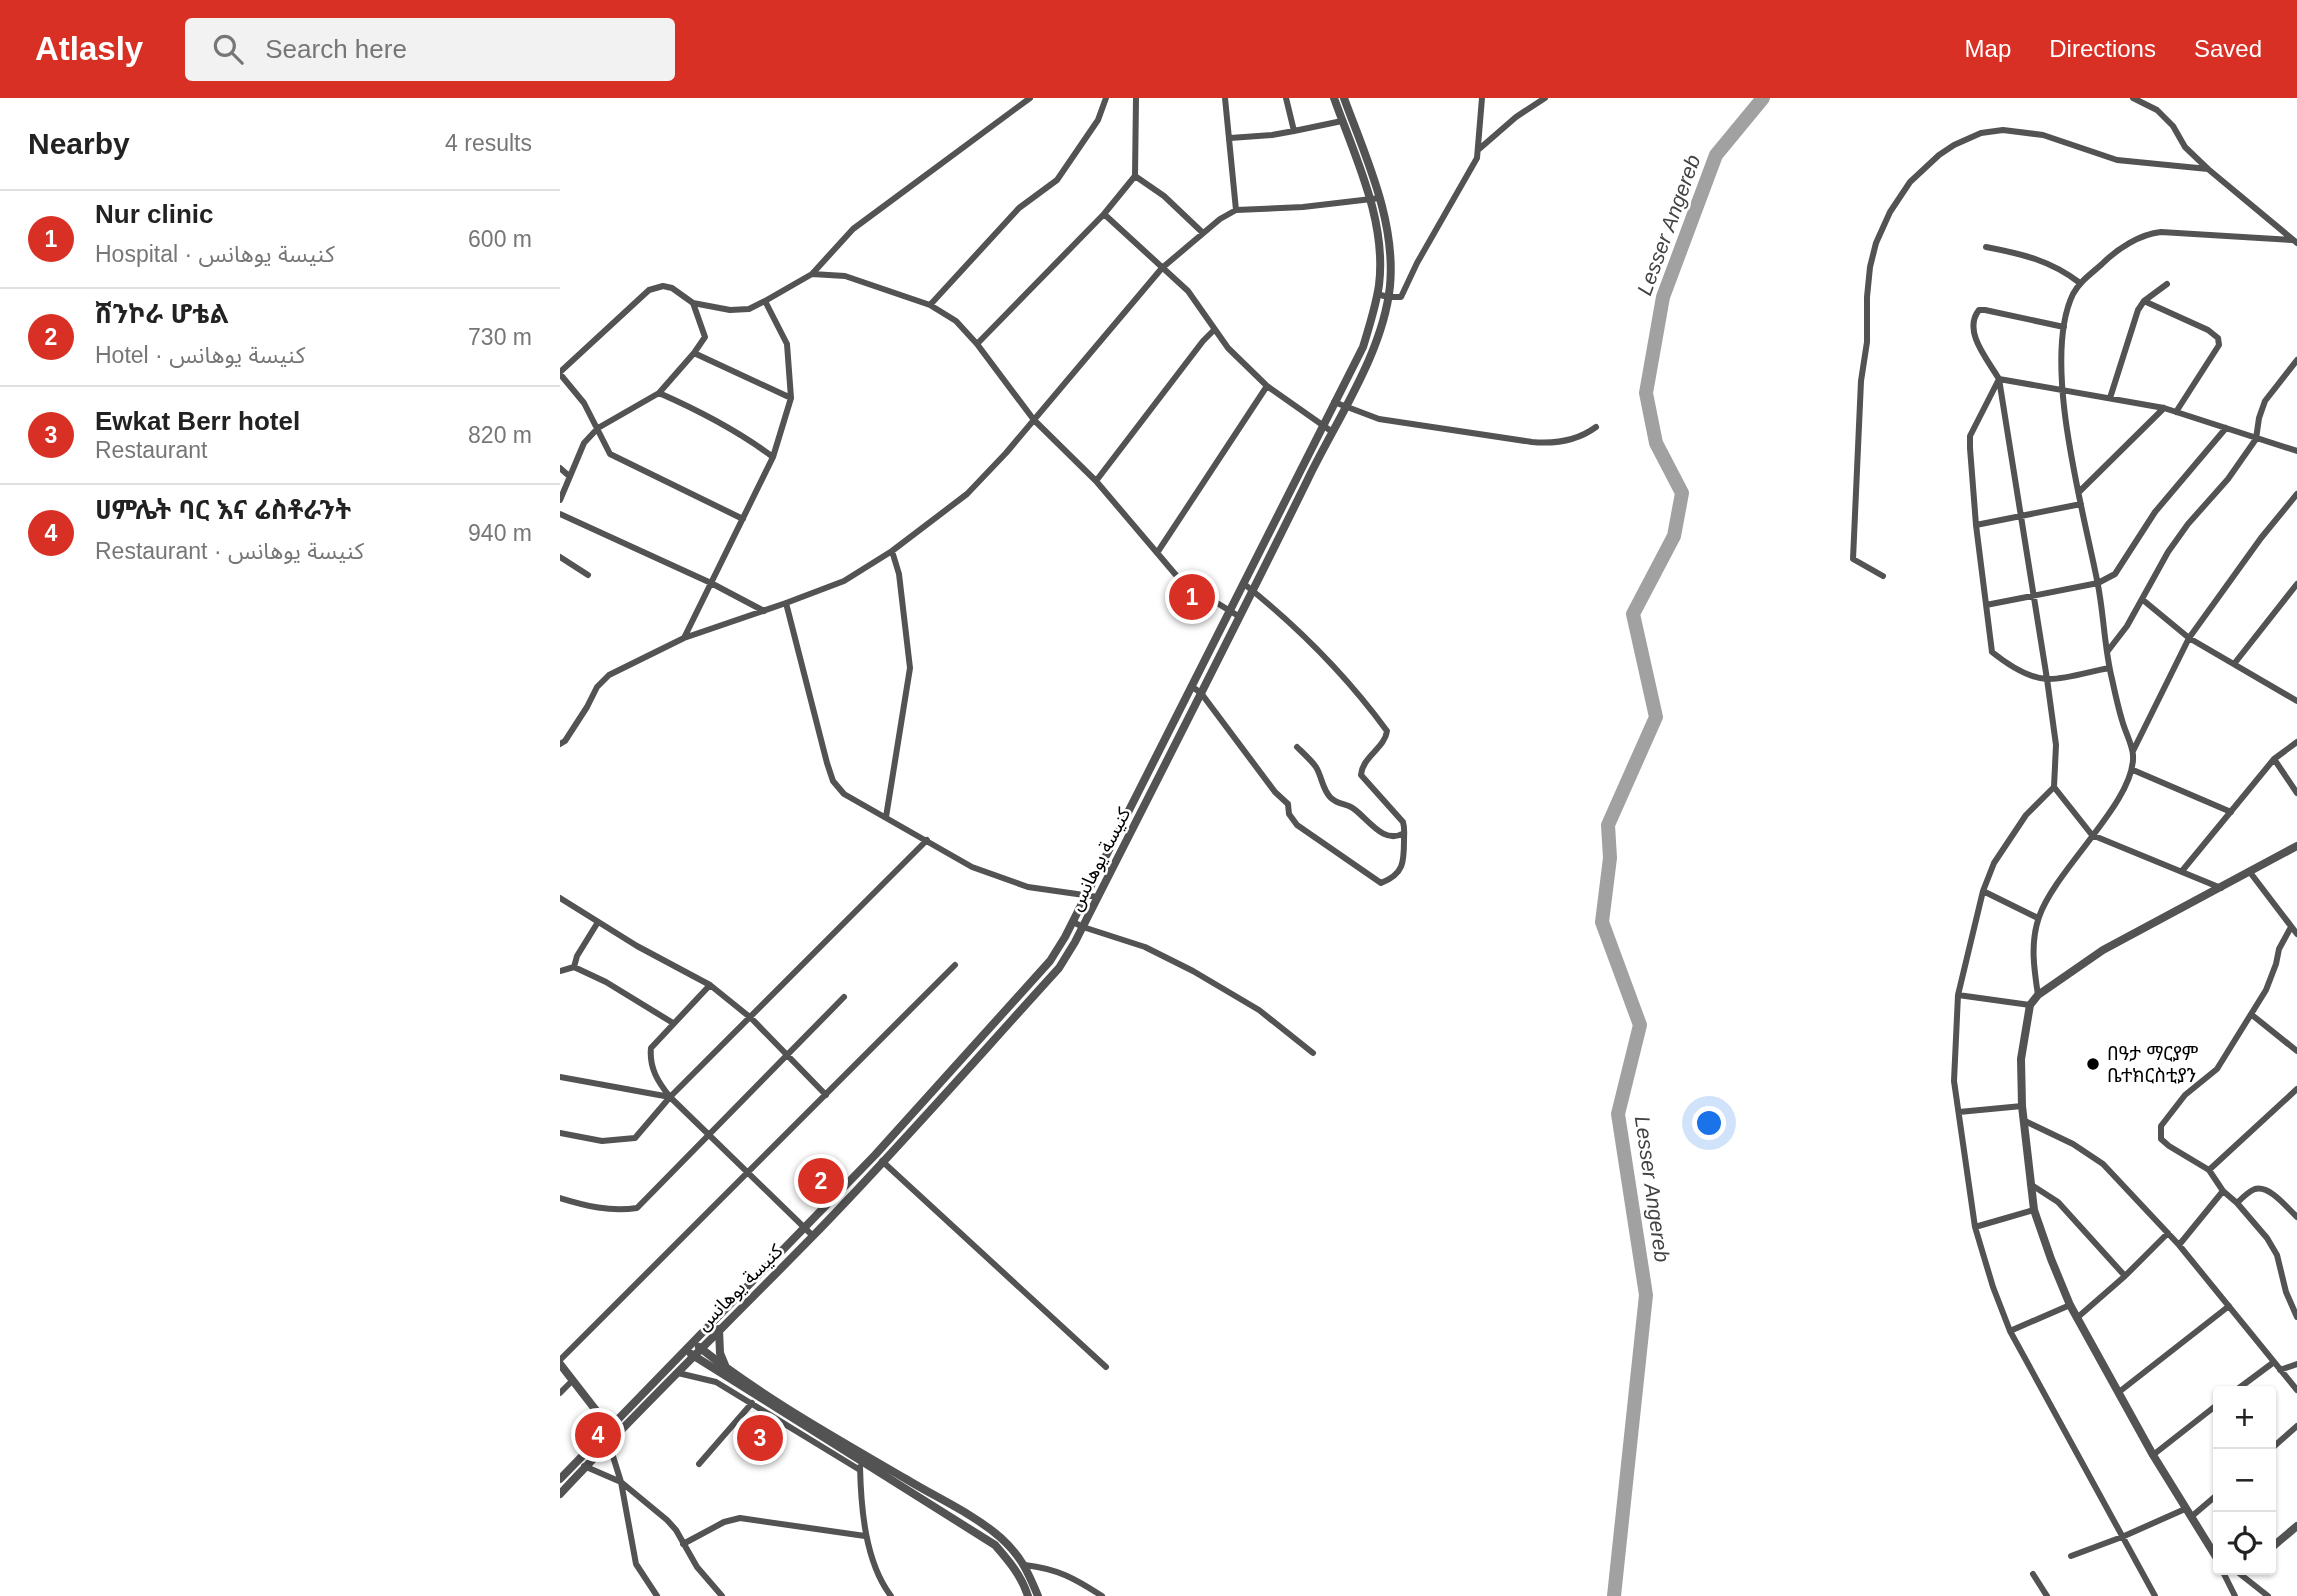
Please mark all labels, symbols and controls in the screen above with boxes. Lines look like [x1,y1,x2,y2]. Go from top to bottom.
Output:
search box [185,18,675,81]
text: Atlasly [35,30,143,67]
icon: search [209,30,247,68]
text: Search here [265,34,407,64]
text: Map [1965,35,2011,62]
text: Directions [2049,35,2156,62]
text: Saved [2194,35,2262,62]
text: Nearby [28,127,130,160]
text: 4 results [445,130,532,156]
water label: Lesser Angereb [1633,151,1705,298]
text: Nur clinic [95,199,213,229]
text: 1 [45,226,57,252]
text: 600 m [468,226,532,252]
text: Hospital · كنيسة يوهانس [95,241,335,267]
text: ሸንኮራ ሆቴል [95,299,229,329]
text: 2 [45,324,57,350]
text: 730 m [468,324,532,350]
text: Hotel · كنيسة يوهانس [95,342,305,368]
text: Ewkat Berr hotel [95,406,300,436]
text: 3 [45,422,57,448]
text: 820 m [468,422,532,448]
text: Restaurant [95,437,208,463]
text: ሀምሌት ባር እና ሬስቶራንት [95,495,351,525]
text: 4 [45,520,57,546]
text: 940 m [468,520,532,546]
text: Restaurant · كنيسة يوهانس [95,538,364,564]
pin: 1 [1169,571,1215,623]
street label: كنيسة يوهانس [1065,803,1136,915]
place label: በዓታ ማርያም ቤተክርስቲያን [2107,1043,2199,1086]
marker: በዓታ ማርያም ቤተክርስቲያን [2085,1056,2101,1072]
your location [1692,1106,1726,1140]
water label: Lesser Angereb [1631,1114,1674,1264]
pin: 2 [798,1155,844,1207]
street label: كنيسة يوهانس [692,1239,788,1335]
map controls [2213,1386,2276,1575]
button: + [2213,1386,2276,1449]
pin: 4 [575,1409,621,1461]
pin: 3 [737,1412,783,1464]
button: − [2213,1449,2276,1512]
button: locate [2213,1512,2276,1575]

